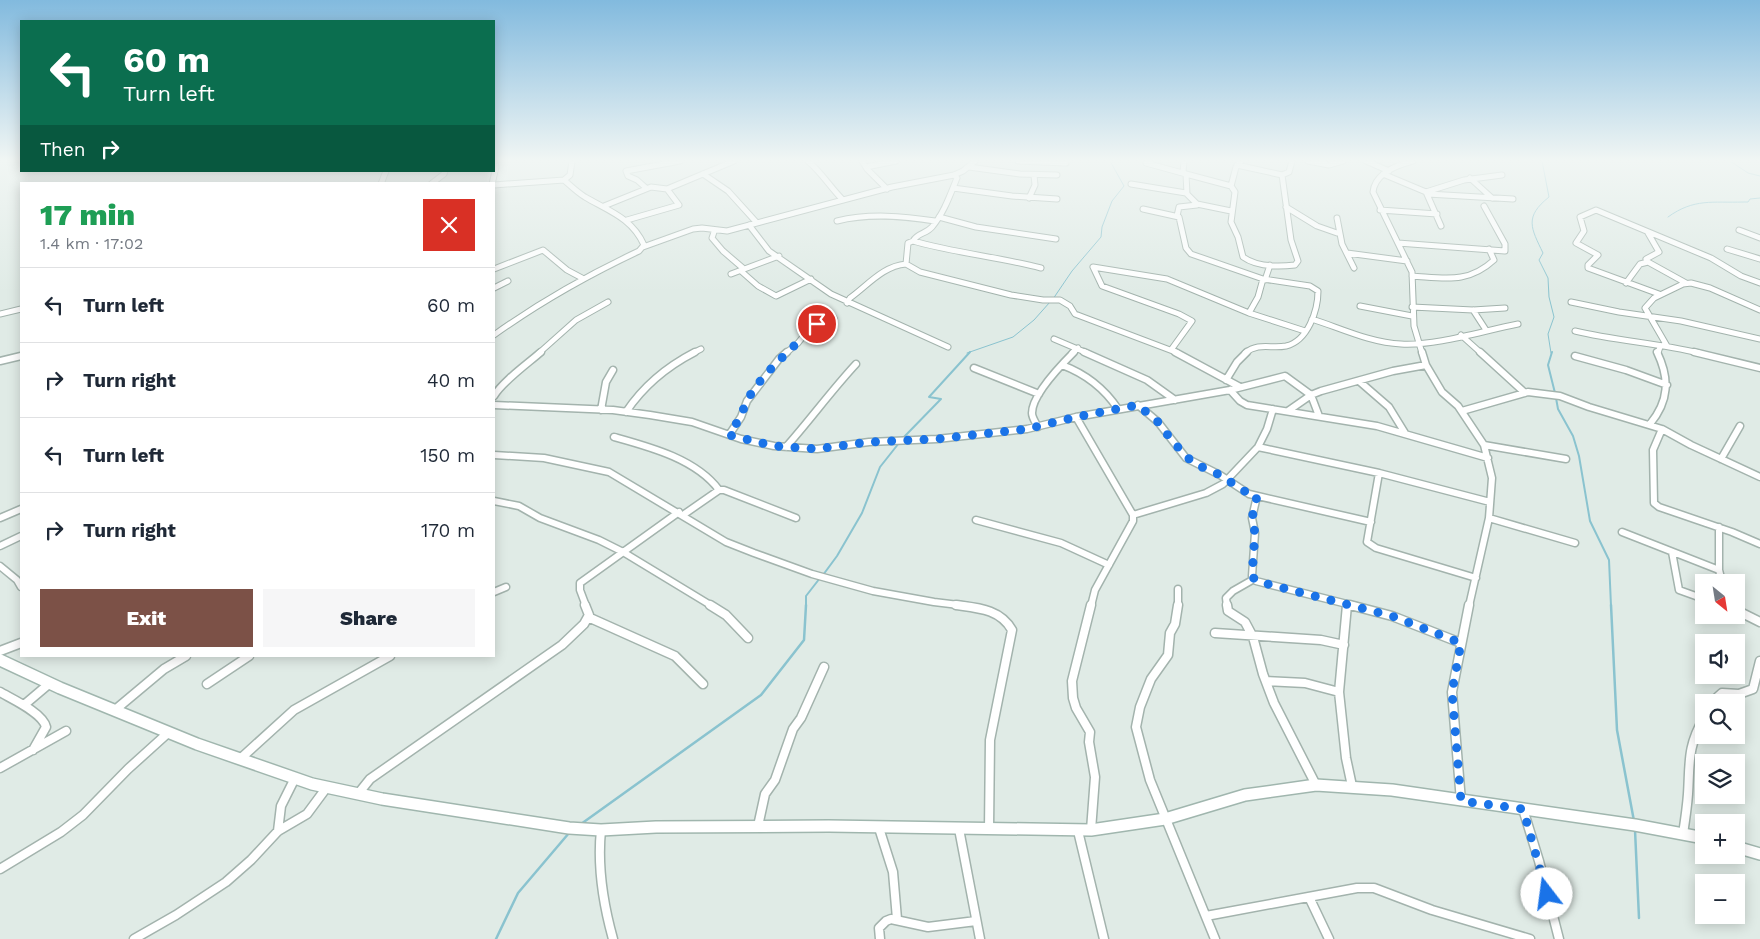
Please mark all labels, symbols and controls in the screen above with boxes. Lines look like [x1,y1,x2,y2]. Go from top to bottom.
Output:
text: 60 m [123,39,210,81]
icon: left [40,40,105,105]
text: Turn left [123,81,215,106]
icon: right [96,135,124,163]
text: Then [40,138,86,161]
text: 17 min [40,197,135,232]
button: close [423,199,475,251]
text: 1.4 km · 17:02 [40,234,143,253]
icon: left [40,291,68,319]
text: Turn left [83,294,164,317]
text: 60 m [427,294,475,317]
pin [796,303,838,345]
icon: arrive [803,310,831,338]
icon: right [40,366,68,394]
text: Turn right [83,369,176,392]
text: 40 m [427,369,475,392]
icon: left [40,441,68,469]
text: Turn left [83,444,164,467]
text: 150 m [420,444,475,467]
icon: right [40,516,68,544]
text: Turn right [83,519,176,542]
text: 170 m [421,519,475,542]
north arrow [1695,574,1745,624]
map controls [1695,574,1745,924]
button: Exit [40,589,253,647]
button: Share [263,589,475,647]
button: sound [1695,634,1745,684]
button: search [1695,694,1745,744]
button: layers [1695,754,1745,804]
button: + [1695,814,1745,864]
position arrow [1520,867,1572,919]
button: − [1695,874,1745,924]

